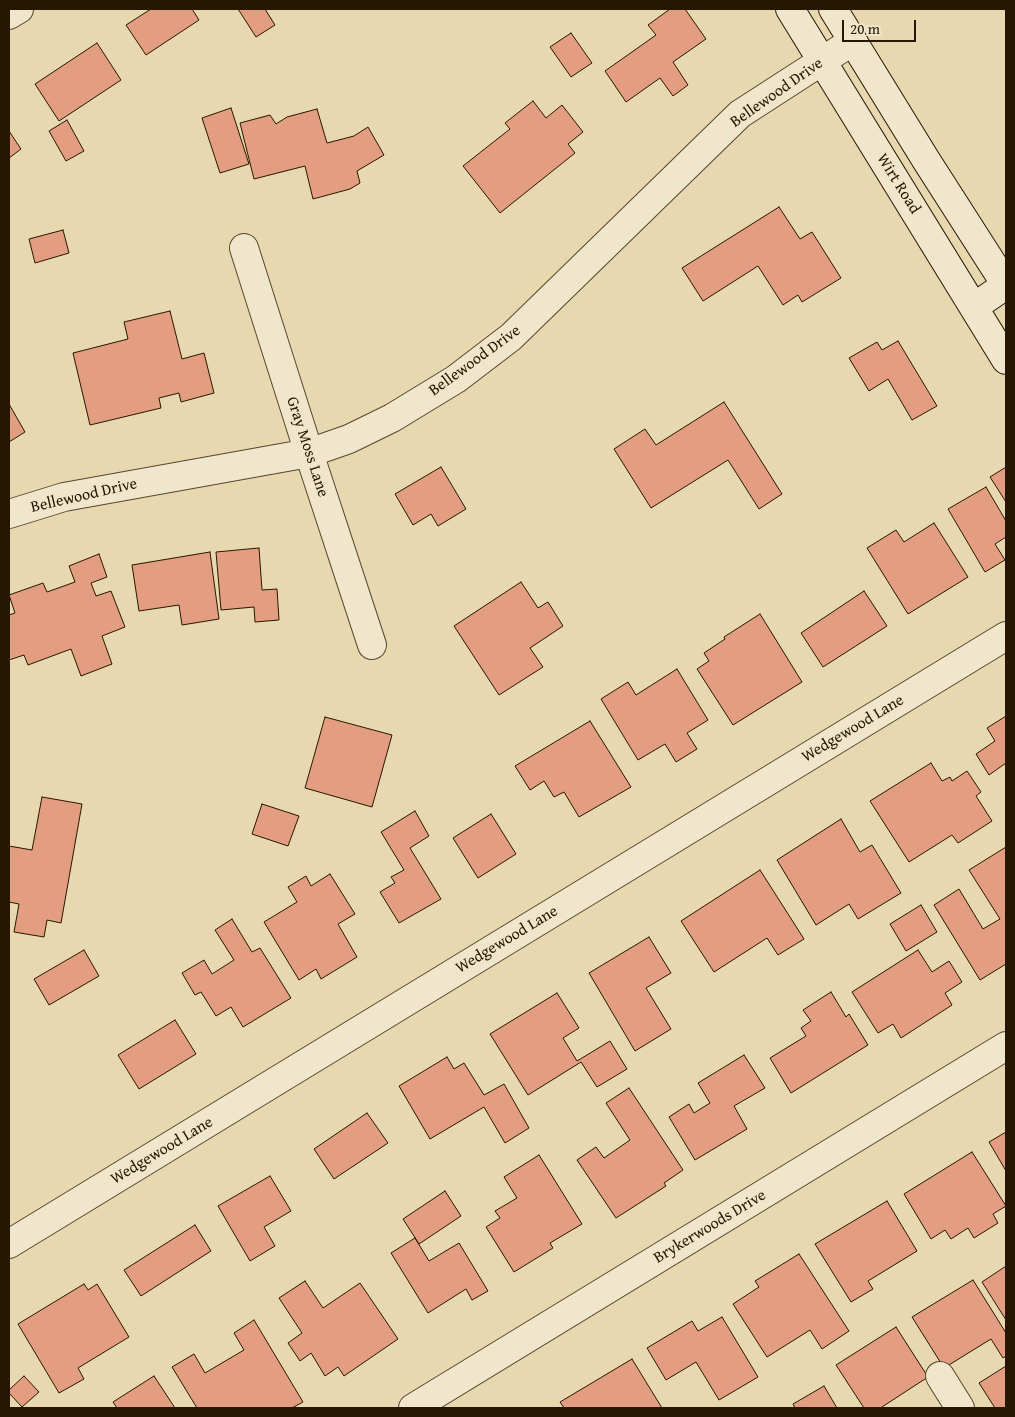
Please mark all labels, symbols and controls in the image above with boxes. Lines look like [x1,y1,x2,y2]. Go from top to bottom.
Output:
scale bar [845,10,919,42]
text: 20 m [850,18,880,39]
street label: Bellewood Drive [727,54,827,132]
street label: Wirt Road [872,150,924,218]
street label: Bellewood Drive [425,321,525,401]
street label: Gray Moss Lane [282,394,332,500]
street label: Bellewood Drive [29,474,139,518]
street label: Wedgewood Lane [798,691,908,767]
street label: Wedgewood Lane [452,902,562,978]
street label: Wedgewood Lane [107,1113,217,1189]
street label: Brykerwoods Drive [650,1186,770,1268]

